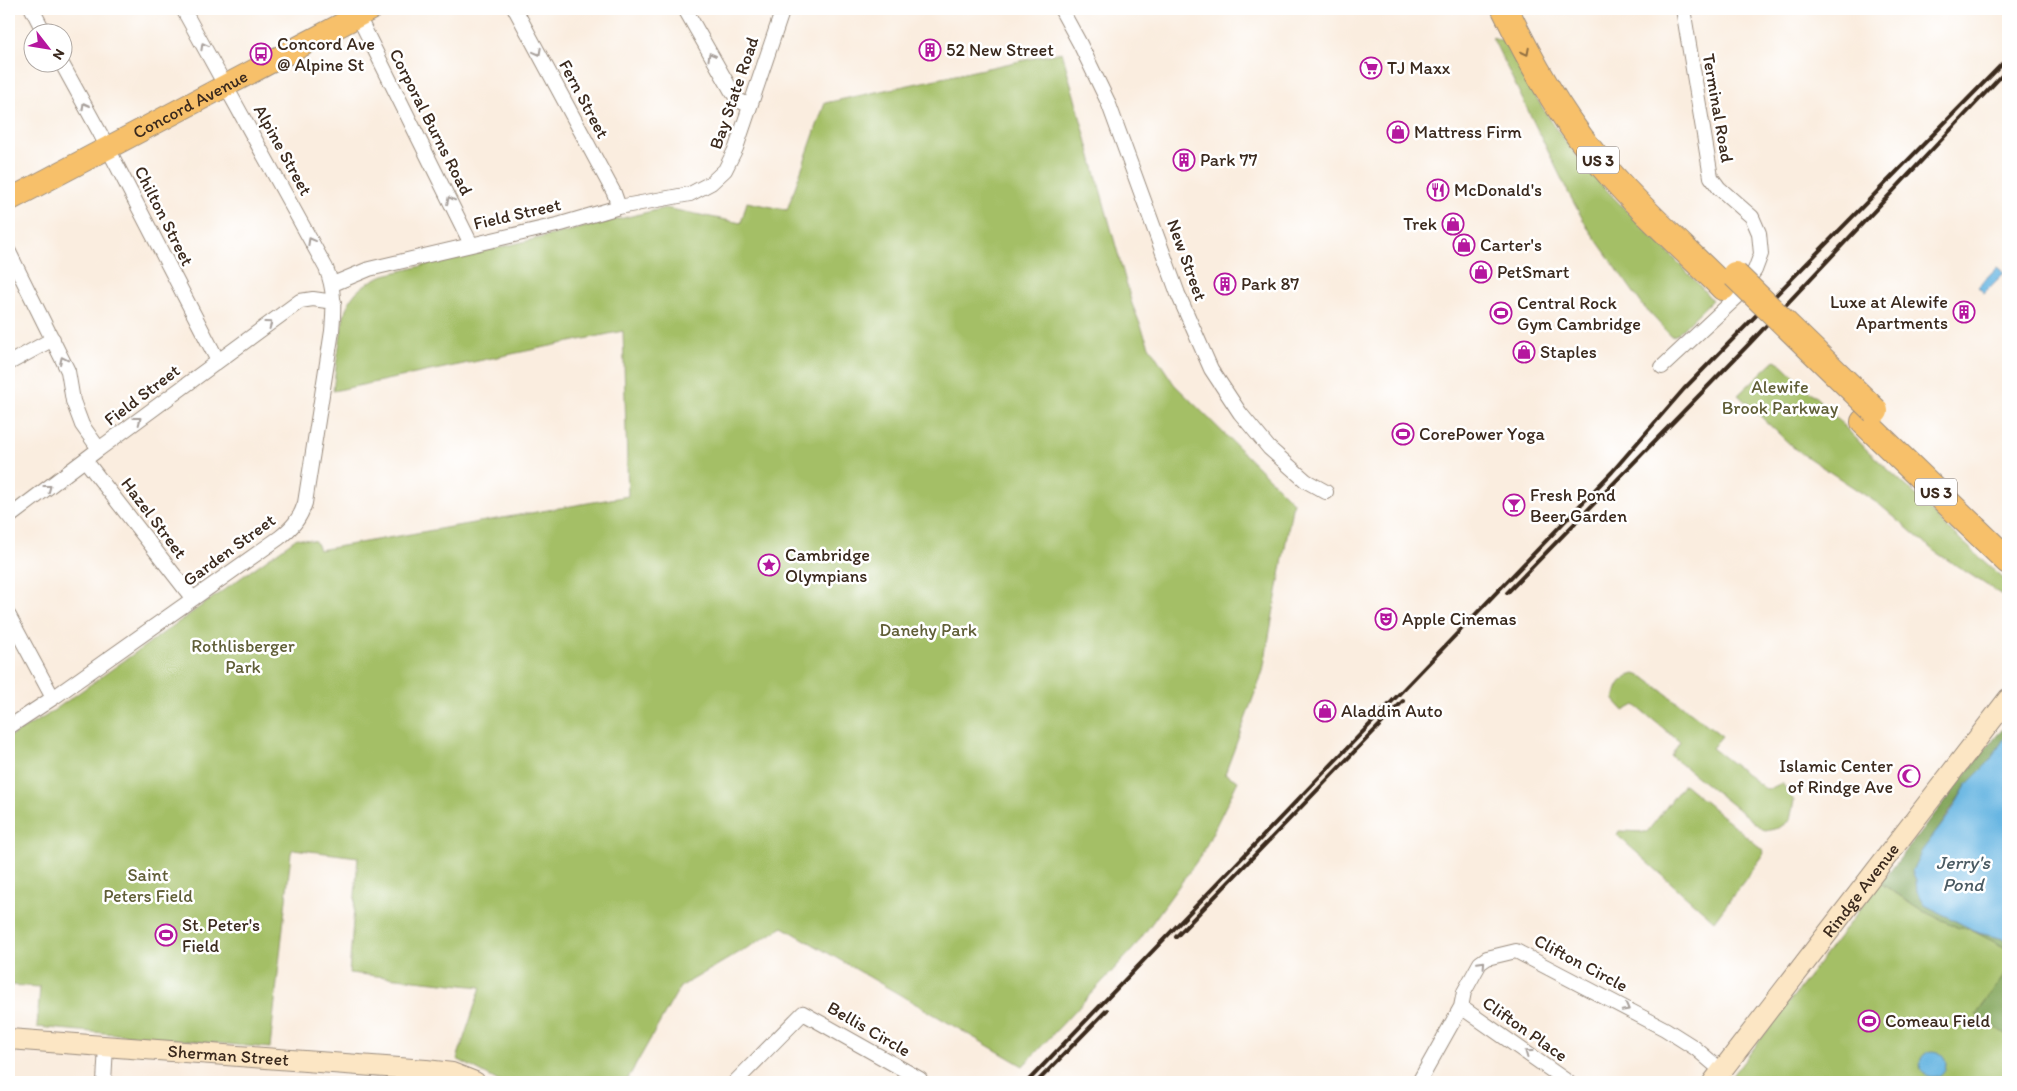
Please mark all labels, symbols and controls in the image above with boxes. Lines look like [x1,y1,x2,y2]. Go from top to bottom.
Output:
north arrow [22,22,72,72]
place label: Concord Ave @ Alpine St [277,33,375,76]
street label: Bay State Road [704,34,764,152]
building icon: 52 New Street [918,38,942,62]
place label: 52 New Street [946,39,1054,61]
bus stop icon: Concord Ave @ Alpine St [249,42,273,66]
one-way arrow [200,43,210,52]
street label: Corporal Burns Road [385,45,478,199]
text: N [49,46,68,63]
one-way arrow [532,46,542,55]
one-way arrow [1520,47,1530,56]
one-way arrow [707,52,717,61]
street label: Terminal Road [1698,52,1738,165]
street label: Fern Street [554,56,614,142]
supermarket icon: TJ Maxx [1359,56,1383,80]
place label: TJ Maxx [1387,57,1451,79]
street label: Concord Avenue [129,65,252,144]
street label: Alpine Street [249,101,317,200]
one-way arrow [81,102,91,111]
shop icon: Mattress Firm [1386,120,1410,144]
place label: Mattress Firm [1414,121,1522,143]
road number: US 3 [1577,146,1619,174]
building icon: Park 77 [1172,148,1196,172]
place label: Park 77 [1200,149,1257,171]
street label: Chilton Street [129,162,199,270]
restaurant icon: McDonald's [1426,178,1450,202]
place label: McDonald's [1454,179,1542,201]
street label: Field Street [471,193,563,235]
one-way arrow [446,196,456,205]
shop icon: Trek [1441,212,1465,236]
place label: Trek [1403,213,1437,235]
street label: New Street [1162,216,1212,304]
shop icon: Carter's [1452,233,1476,257]
place label: Carter's [1480,234,1542,256]
one-way arrow [307,237,317,246]
shop icon: PetSmart [1469,260,1493,284]
place label: PetSmart [1497,261,1570,283]
building icon: Park 87 [1213,272,1237,296]
place label: Park 87 [1241,273,1299,295]
place label: Luxe at Alewife Apartments [1830,291,1948,334]
place label: Central Rock Gym Cambridge [1517,292,1641,335]
building icon: Luxe at Alewife Apartments [1952,300,1976,324]
sports icon: Central Rock Gym Cambridge [1489,301,1513,325]
one-way arrow [263,321,272,329]
shop icon: Staples [1512,340,1536,364]
place label: Staples [1540,341,1597,363]
one-way arrow [58,356,69,365]
street label: Field Street [100,359,184,431]
park label: Alewife Brook Parkway [1722,376,1839,419]
one-way arrow [132,417,142,426]
sports icon: CorePower Yoga [1391,422,1415,446]
place label: CorePower Yoga [1419,423,1546,445]
street label: Hazel Street [116,473,192,563]
road number: US 3 [1915,478,1957,506]
place label: Fresh Pond Beer Garden [1530,484,1627,527]
one-way arrow [42,485,52,494]
bar icon: Fresh Pond Beer Garden [1502,493,1526,517]
street label: Garden Street [178,509,280,591]
place label: Cambridge Olympians [785,544,870,587]
place icon: Cambridge Olympians [757,553,781,577]
theatre icon: Apple Cinemas [1374,607,1398,631]
place label: Apple Cinemas [1402,608,1517,630]
park label: Danehy Park [879,619,977,641]
park label: Rothlisberger Park [191,635,295,678]
shop icon: Aladdin Auto [1313,699,1337,723]
place label: Aladdin Auto [1341,700,1443,722]
place label: Islamic Center of Rindge Ave [1779,755,1894,798]
mosque icon: Islamic Center of Rindge Ave [1897,764,1921,788]
street label: Rindge Avenue [1817,839,1904,942]
water label: Jerry's Pond [1936,851,1992,896]
park label: Saint Peters Field [103,864,193,907]
place label: St. Peter's Field [182,914,260,957]
sports icon: St. Peter's Field [154,923,178,947]
street label: Clifton Circle [1530,929,1632,997]
one-way arrow [1476,961,1485,970]
street label: Clifton Place [1478,992,1572,1066]
street label: Bellis Circle [824,996,914,1062]
one-way arrow [1621,1002,1630,1012]
sports icon: Comeau Field [1857,1009,1881,1033]
place label: Comeau Field [1885,1010,1990,1032]
street label: Sherman Street [167,1040,290,1071]
one-way arrow [1525,1051,1534,1059]

